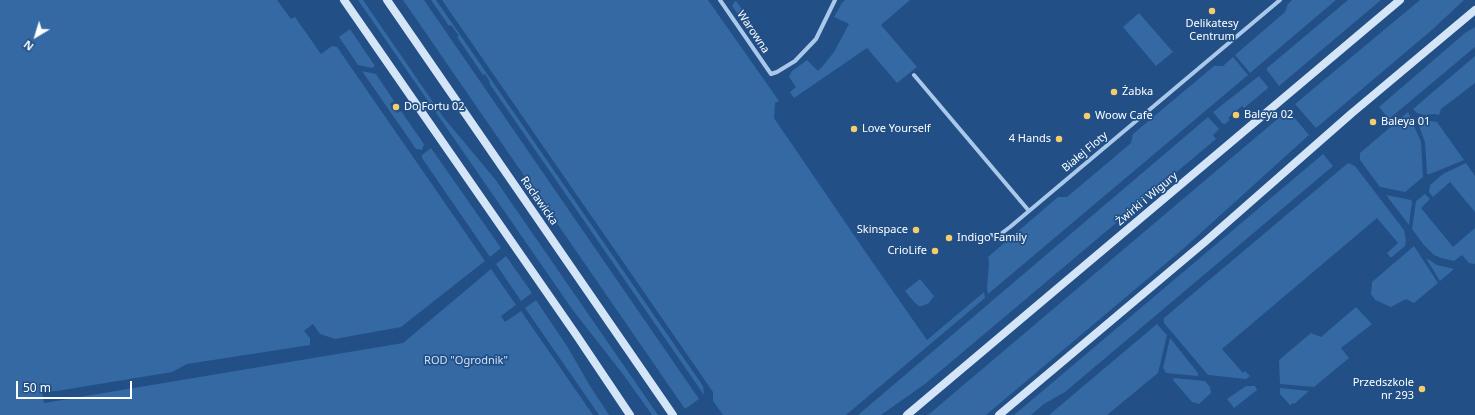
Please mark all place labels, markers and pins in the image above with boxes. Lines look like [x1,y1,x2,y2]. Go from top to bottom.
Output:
marker: Delikatesy Centrum [1207,6,1217,16]
place label: Delikatesy Centrum [1185,17,1239,43]
place label: Żabka [1122,85,1153,99]
marker: Żabka [1109,87,1119,97]
place label: Do Fortu 02 [404,100,465,114]
marker: Do Fortu 02 [391,102,401,112]
place label: Baleya 02 [1244,108,1293,122]
place label: Woow Cafe [1095,109,1153,123]
marker: Baleya 02 [1231,110,1241,120]
marker: Woow Cafe [1082,111,1092,121]
place label: Baleya 01 [1381,115,1430,129]
marker: Baleya 01 [1368,117,1378,127]
place label: Love Yourself [862,122,931,136]
marker: Love Yourself [849,124,859,134]
place label: 4 Hands [1009,132,1051,146]
marker: 4 Hands [1054,134,1064,144]
place label: Skinspace [857,223,908,237]
marker: Skinspace [911,225,921,235]
place label: Indigo Family [957,231,1027,245]
marker: Indigo Family [944,233,954,243]
place label: CrioLife [887,244,927,258]
marker: CrioLife [930,246,940,256]
place label: Przedszkole nr 293 [1353,376,1414,402]
marker: Przedszkole nr 293 [1417,384,1427,394]

